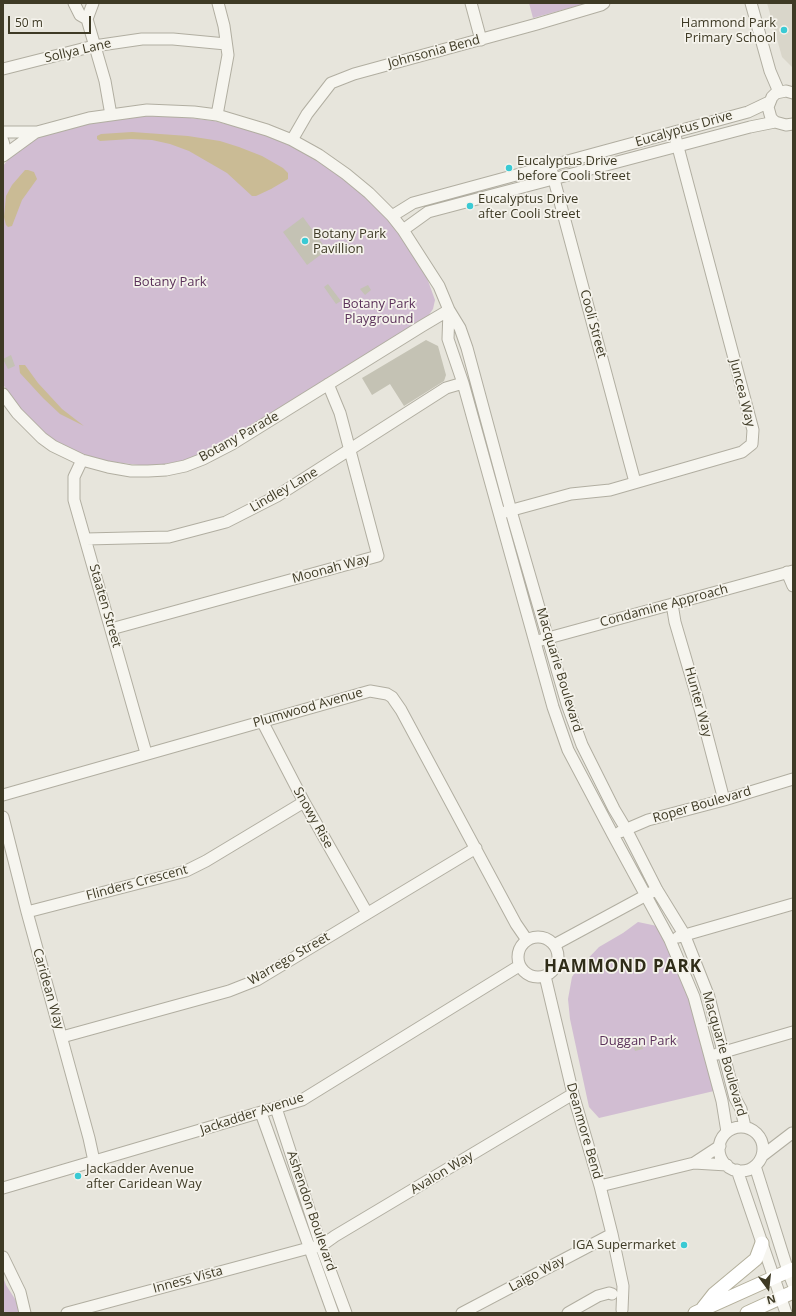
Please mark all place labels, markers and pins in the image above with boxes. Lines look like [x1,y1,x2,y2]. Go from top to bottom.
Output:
place label: Hammond Park Primary School [681,15,776,46]
marker: Hammond Park Primary School [779,25,789,35]
place label: Eucalyptus Drive before Cooli Street [517,153,631,184]
marker: Eucalyptus Drive before Cooli Street [504,163,514,173]
place label: Eucalyptus Drive after Cooli Street [478,191,580,222]
marker: Eucalyptus Drive after Cooli Street [465,201,475,211]
place label: Botany Park Pavillion [313,226,386,257]
marker: Botany Park Pavillion [300,236,310,246]
place label: Jackadder Avenue after Caridean Way [86,1161,202,1192]
marker: Jackadder Avenue after Caridean Way [73,1171,83,1181]
place label: IGA Supermarket [572,1237,676,1253]
marker: IGA Supermarket [679,1240,689,1250]

